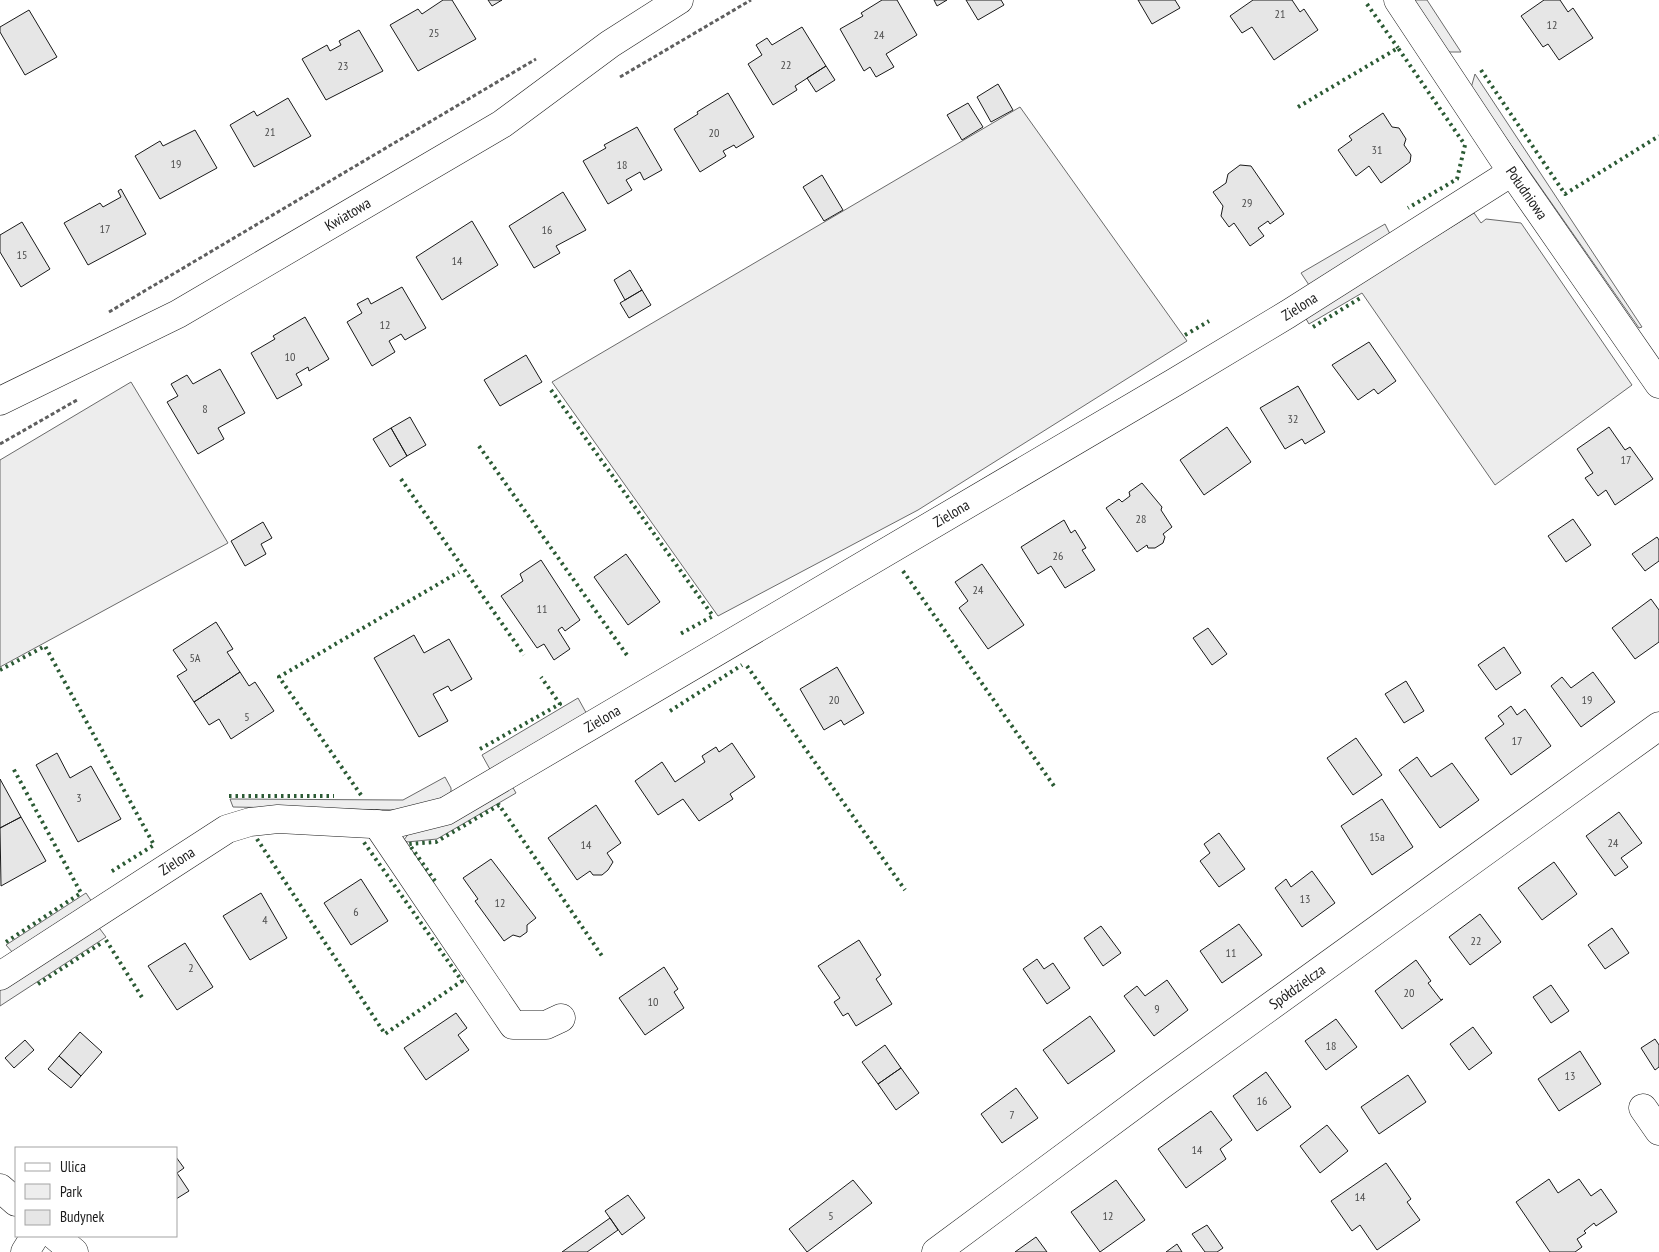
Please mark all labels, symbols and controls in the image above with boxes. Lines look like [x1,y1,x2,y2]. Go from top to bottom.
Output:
house number: 21 [1275,6,1285,21]
house number: 12 [1547,17,1557,32]
house number: 25 [429,25,439,40]
house number: 24 [874,27,885,42]
house number: 22 [781,57,791,72]
house number: 23 [338,58,348,73]
house number: 21 [265,124,275,139]
house number: 20 [709,125,719,140]
house number: 31 [1372,142,1382,157]
house number: 19 [171,156,181,171]
house number: 18 [617,157,627,172]
street label: Południowa [1502,163,1552,223]
street label: Kwiatowa [321,193,374,235]
house number: 29 [1242,195,1252,210]
house number: 17 [100,221,110,236]
house number: 16 [542,222,552,237]
house number: 15 [17,247,27,262]
house number: 14 [452,253,463,268]
street label: Zielona [1278,288,1321,325]
house number: 12 [380,317,390,332]
house number: 10 [285,349,295,364]
house number: 8 [202,401,208,416]
house number: 32 [1288,411,1298,426]
house number: 17 [1621,452,1631,467]
street label: Zielona [930,495,973,531]
house number: 28 [1136,511,1146,526]
house number: 26 [1053,548,1063,563]
house number: 24 [973,582,984,597]
house number: 11 [537,601,547,616]
house number: 5A [189,650,201,665]
house number: 20 [829,692,839,707]
house number: 19 [1582,692,1592,707]
street label: Zielona [581,701,624,737]
house number: 5 [244,709,250,724]
house number: 17 [1512,733,1522,748]
house number: 3 [76,790,82,805]
house number: 15a [1369,829,1385,844]
house number: 24 [1608,835,1619,850]
house number: 14 [581,837,592,852]
street label: Zielona [155,842,198,879]
house number: 13 [1300,891,1310,906]
house number: 12 [495,895,505,910]
house number: 6 [353,904,359,919]
house number: 4 [262,912,268,927]
house number: 22 [1471,933,1481,948]
house number: 11 [1226,945,1236,960]
house number: 2 [188,960,194,975]
street label: Spółdzielcza [1265,960,1329,1013]
house number: 20 [1404,985,1414,1000]
house number: 10 [648,994,658,1009]
house number: 9 [1154,1001,1160,1016]
house number: 18 [1326,1038,1336,1053]
house number: 13 [1565,1068,1575,1083]
house number: 16 [1257,1093,1267,1108]
house number: 7 [1009,1107,1015,1122]
house number: 14 [1192,1142,1203,1157]
legend [15,1147,178,1237]
text: Ulica [60,1157,86,1176]
text: Park [60,1182,82,1201]
house number: 14 [1355,1189,1366,1204]
text: Budynek [60,1207,104,1226]
house number: 5 [828,1208,834,1223]
house number: 12 [1103,1208,1113,1223]

